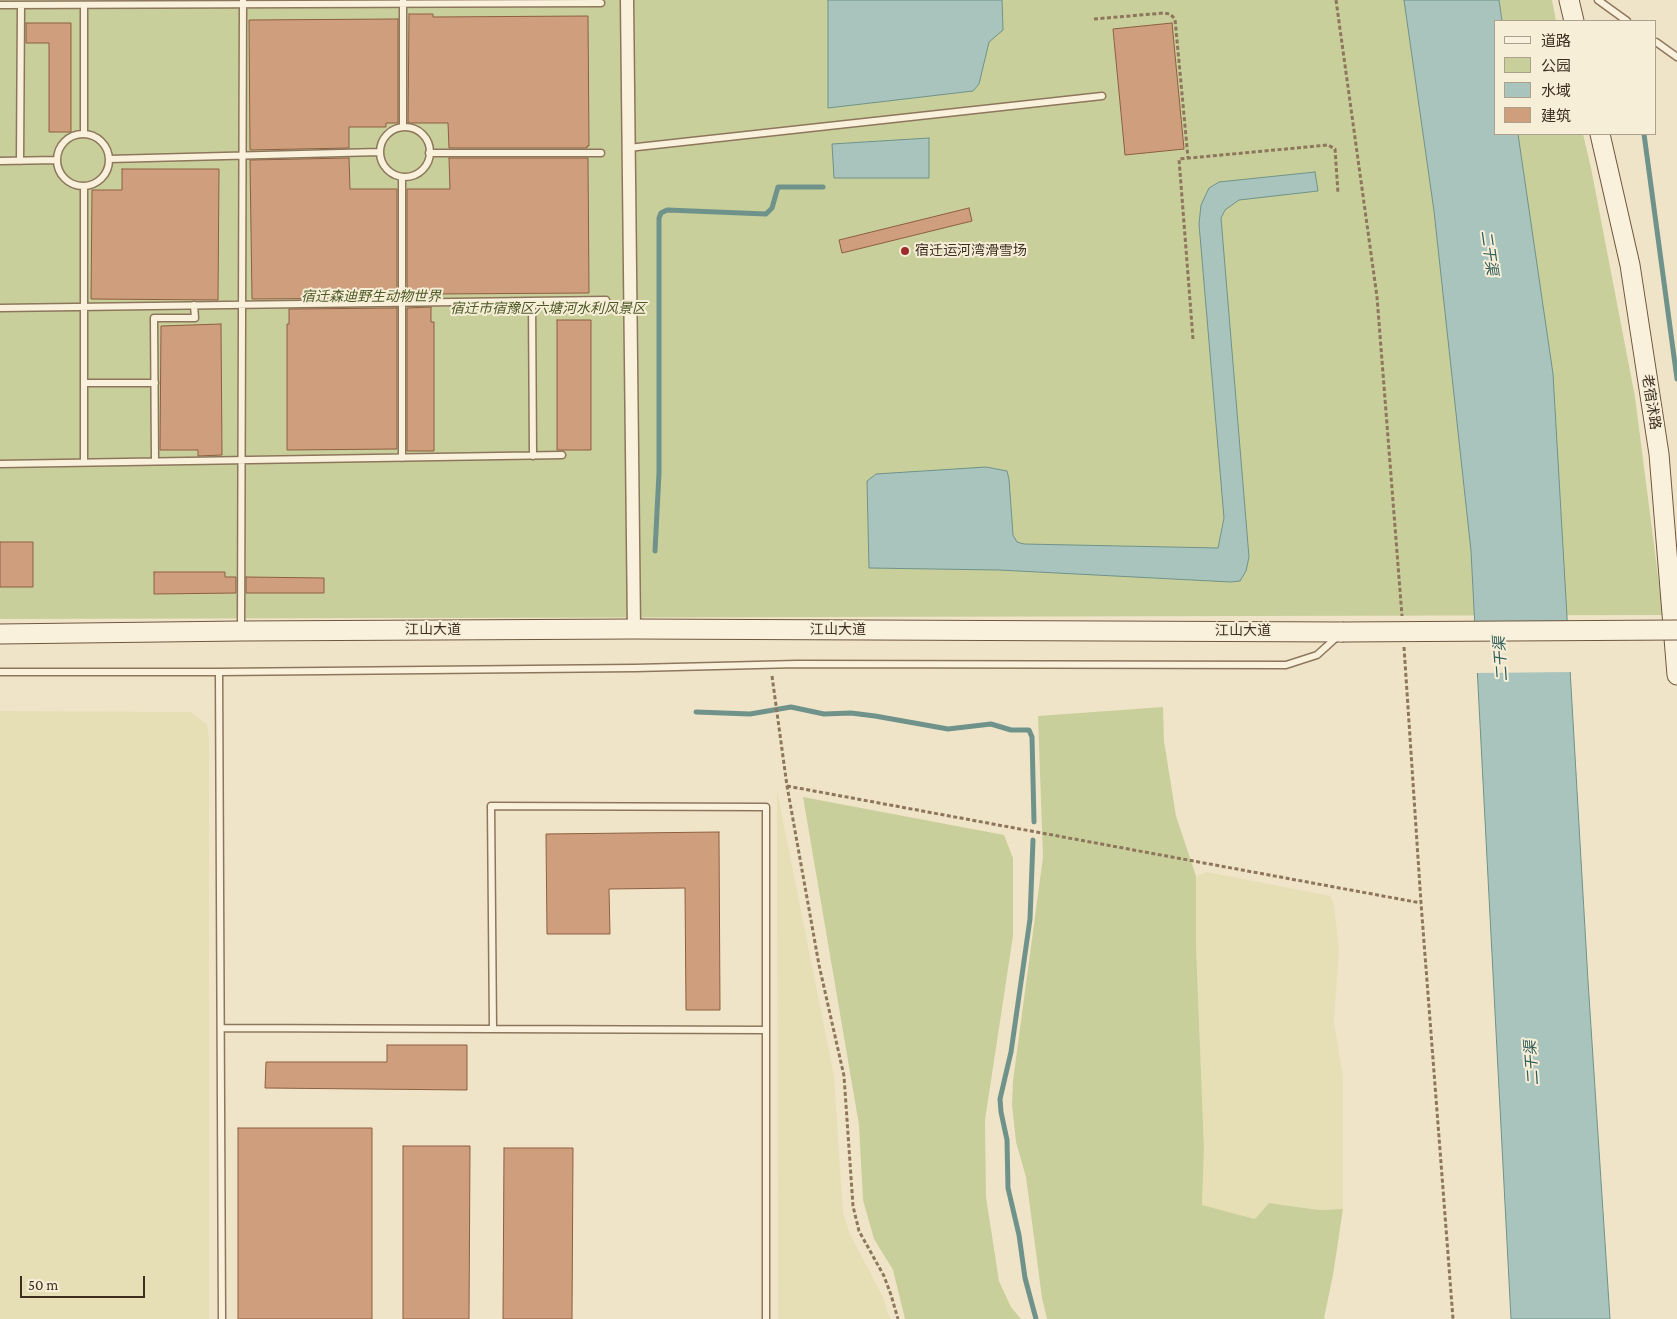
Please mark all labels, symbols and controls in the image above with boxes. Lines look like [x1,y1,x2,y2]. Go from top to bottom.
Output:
legend [1494,20,1657,135]
text: 道路 [1541,33,1571,49]
text: 公园 [1541,58,1571,74]
text: 水域 [1541,83,1571,99]
text: 建筑 [1541,108,1571,124]
water label: 二干渠 [1477,229,1501,277]
place label: 宿迁运河湾滑雪场 [915,243,1027,259]
marker: 宿迁运河湾滑雪场 [899,245,911,257]
park label: 宿迁森迪野生动物世界 [301,289,441,305]
park label: 宿迁市宿豫区六塘河水利风景区 [450,301,646,317]
street label: 老宿沭路 [1638,373,1664,431]
street label: 江山大道 [405,622,461,638]
street label: 江山大道 [810,622,866,638]
street label: 江山大道 [1215,623,1271,639]
water label: 二干渠 [1490,636,1512,682]
water label: 二干渠 [1521,1040,1543,1086]
scale bar [22,1266,148,1298]
text: 50 m [28,1277,58,1293]

